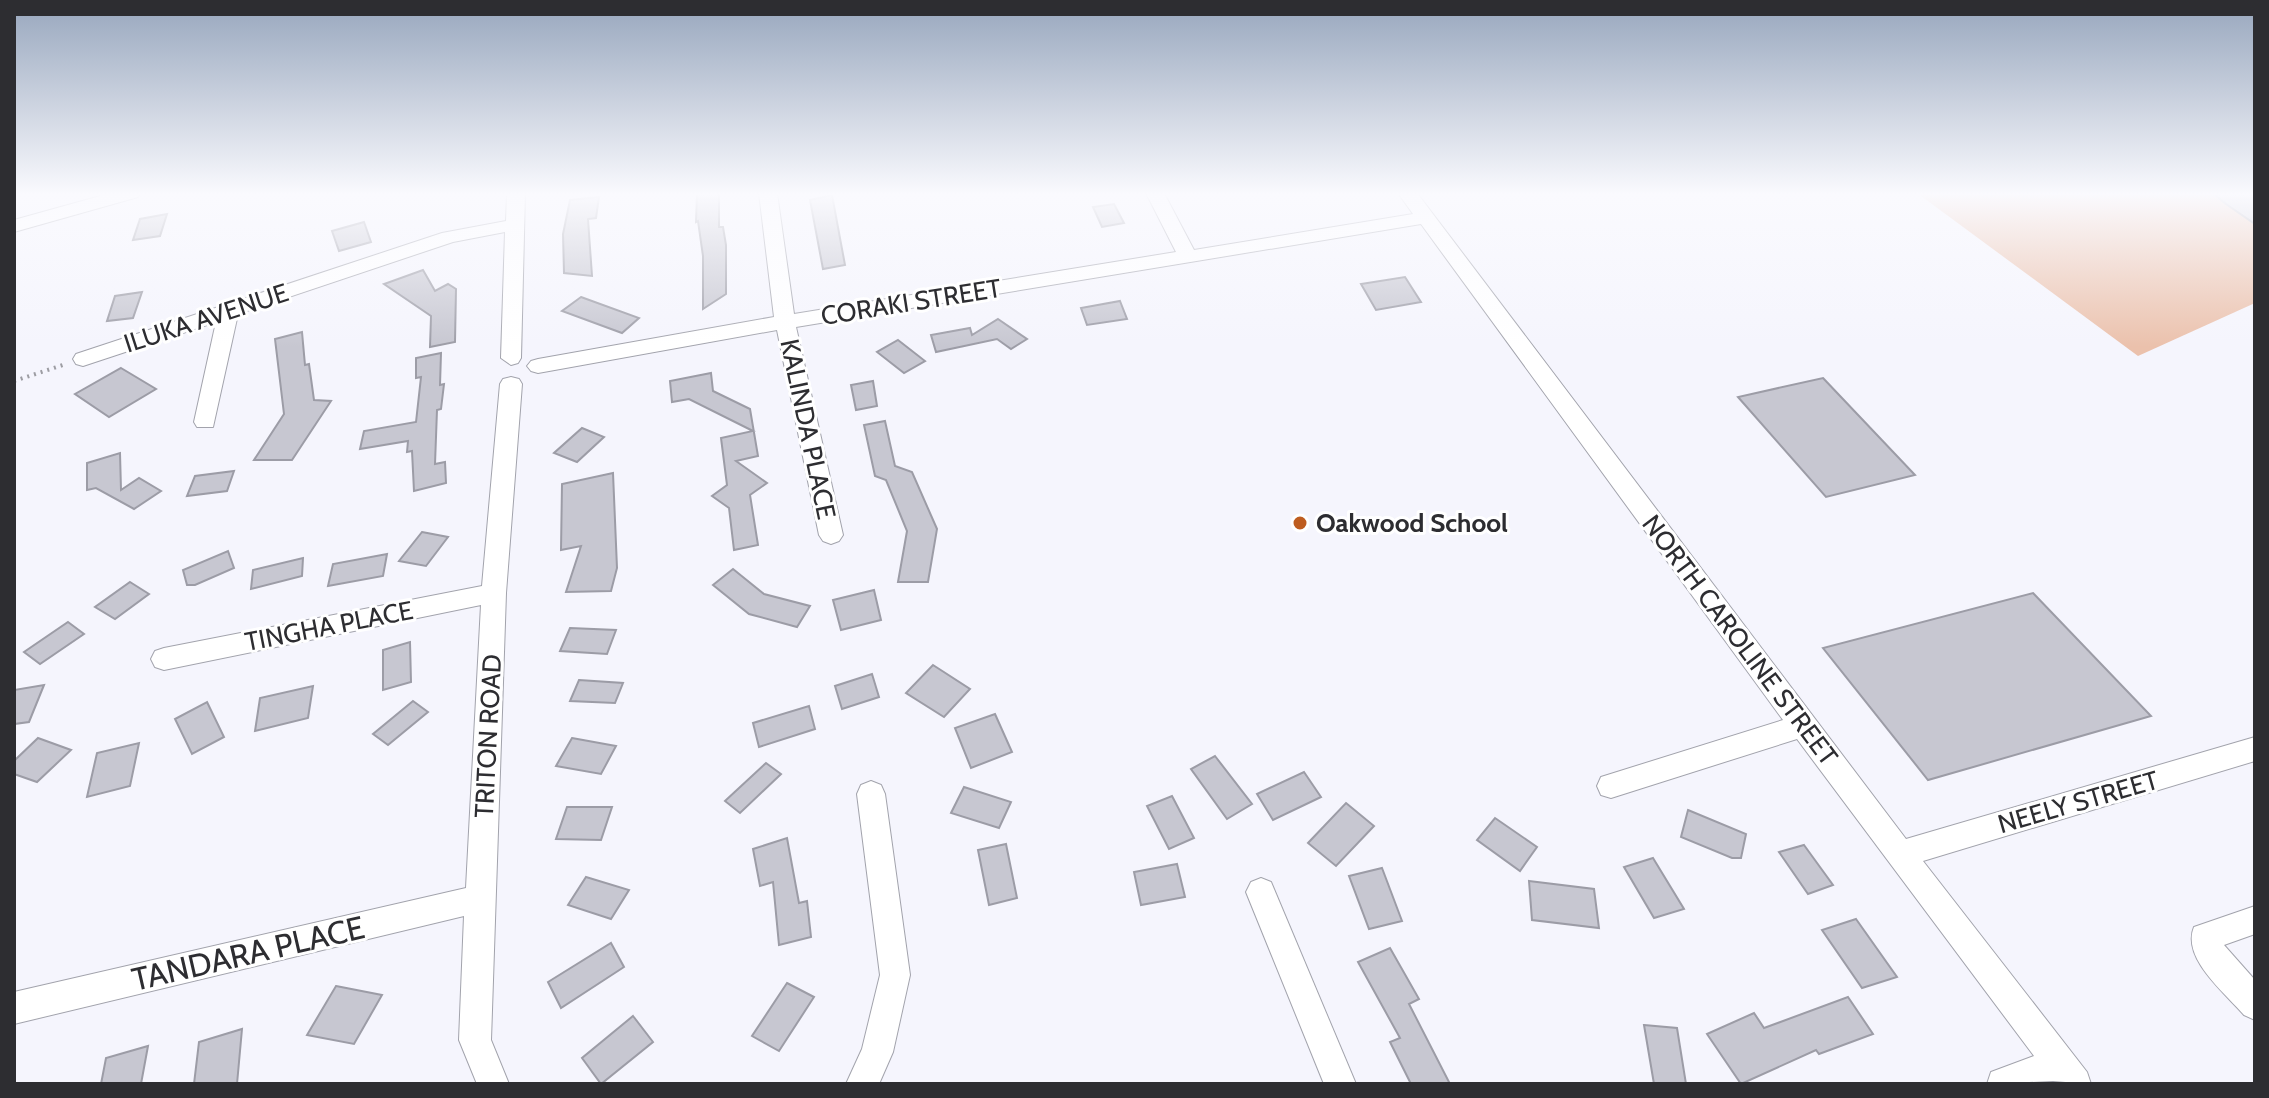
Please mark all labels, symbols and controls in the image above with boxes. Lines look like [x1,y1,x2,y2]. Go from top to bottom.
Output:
street label: CORAKI STREET [819,272,1003,332]
street label: ILUKA AVENUE [120,276,292,360]
street label: KALINDA PLACE [773,336,843,522]
place label: Oakwood School [1316,507,1508,539]
street label: NORTH CAROLINE STREET [1635,509,1845,772]
marker: Oakwood School [1291,514,1309,532]
street label: TINGHA PLACE [242,594,416,658]
street label: TRITON ROAD [468,653,508,819]
street label: NEELY STREET [1994,764,2162,840]
street label: TANDARA PLACE [128,907,368,999]

